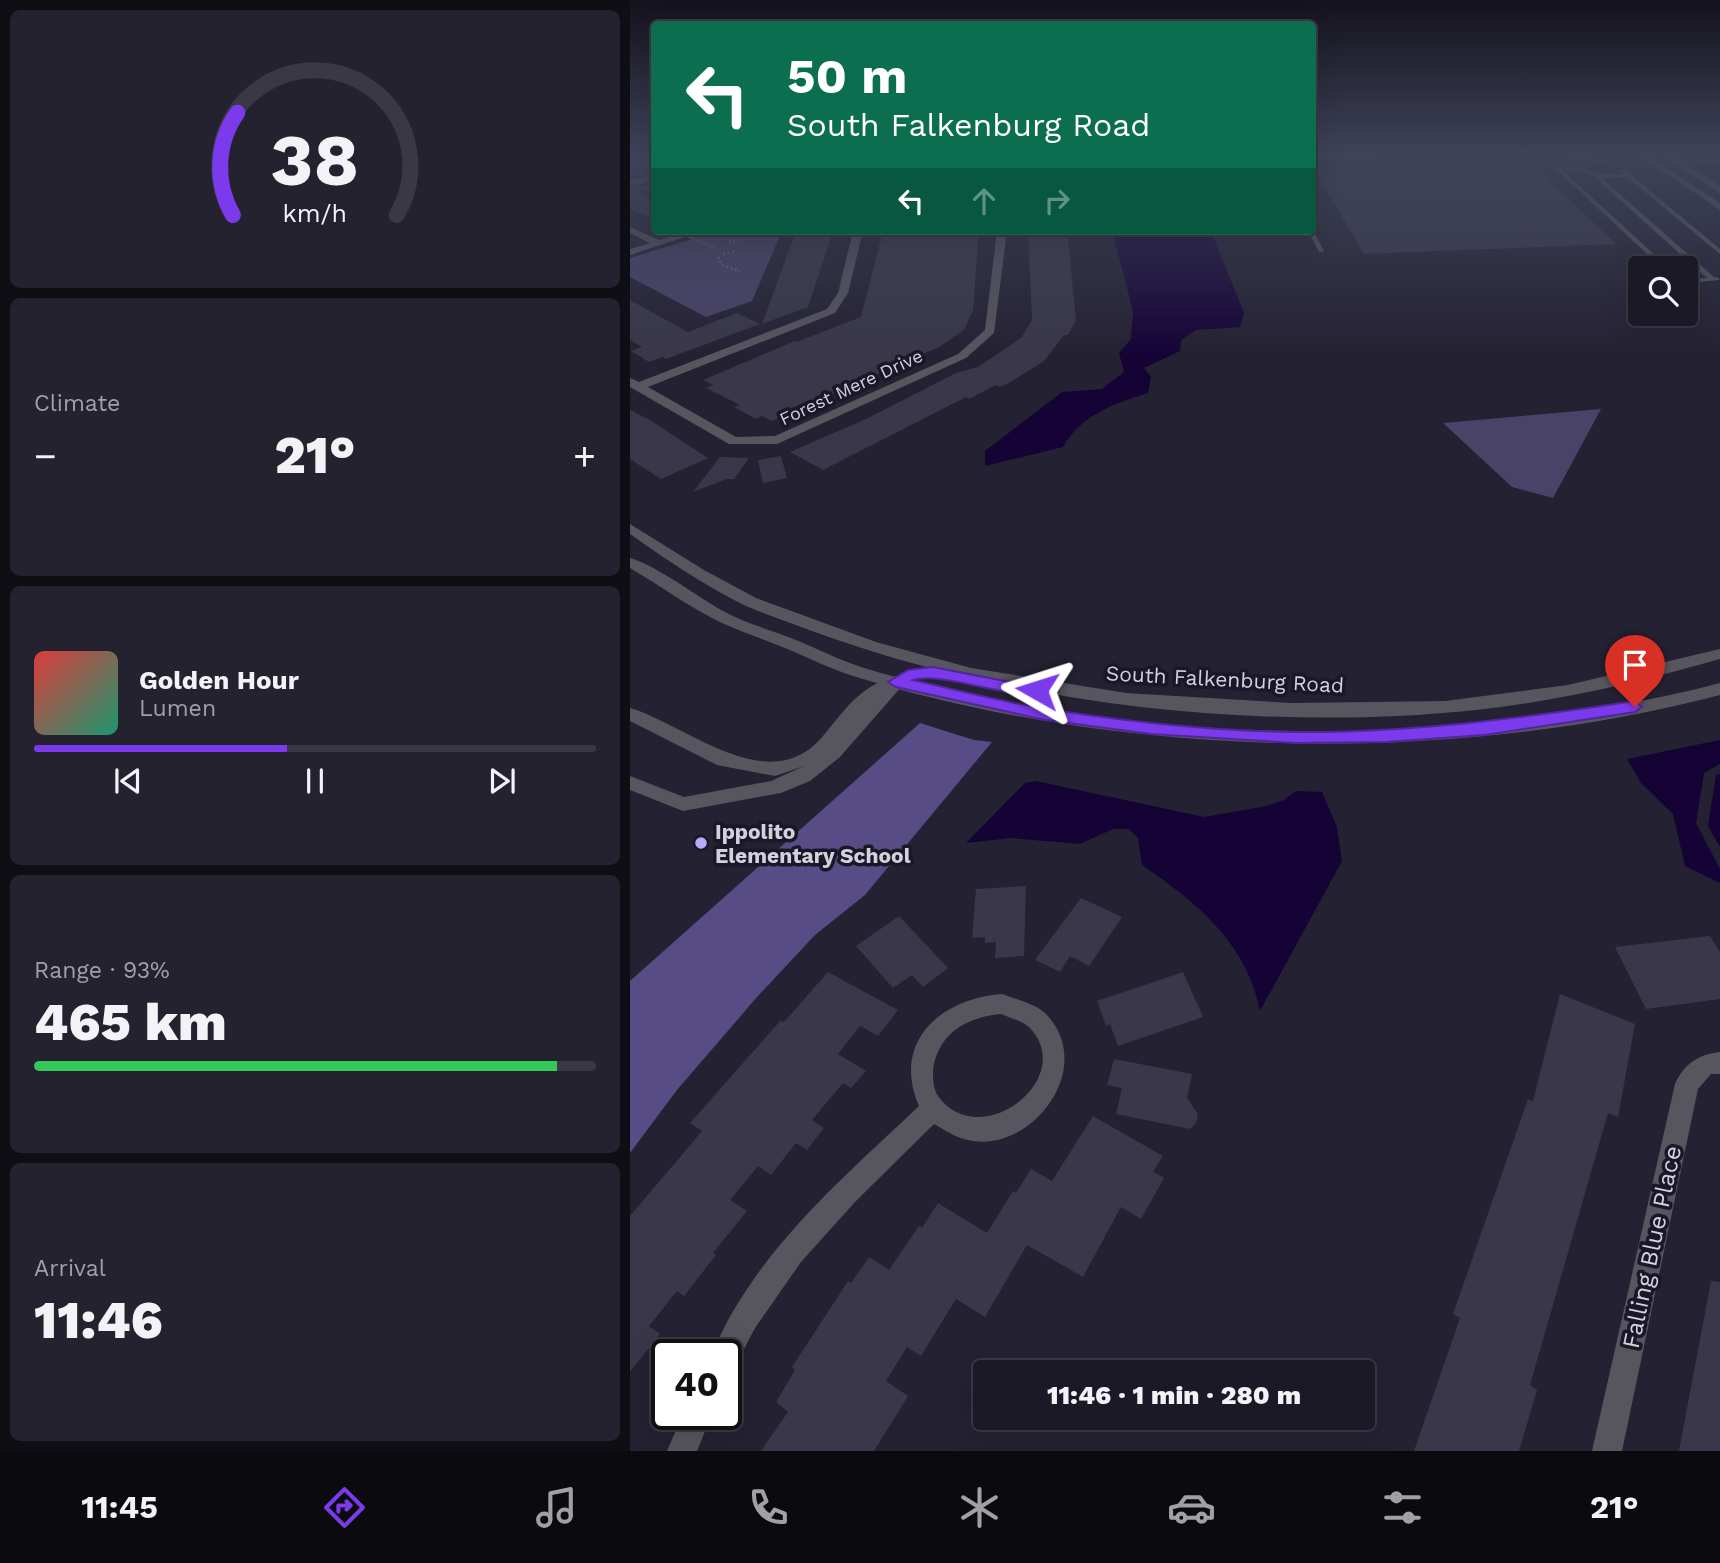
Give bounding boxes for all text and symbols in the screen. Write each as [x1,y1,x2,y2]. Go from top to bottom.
text: 50 m [787,47,907,105]
icon: left [672,49,763,140]
text: South Falkenburg Road [787,106,1150,144]
text: 38 [271,117,359,203]
icon: left [892,182,930,220]
icon: ahead [965,182,1003,220]
icon: right [1038,182,1076,220]
text: km/h [283,199,347,228]
map controls [1628,256,1698,326]
button: search [1628,256,1698,326]
street label: Forest Mere Drive [776,345,926,429]
text: Climate [34,390,120,417]
text: 21° [275,425,355,486]
text: − [34,434,57,478]
text: + [573,434,596,478]
pin [1605,635,1665,707]
icon: arrive [1616,646,1654,684]
position arrow [1000,653,1074,727]
street label: South Falkenburg Road [1105,660,1345,698]
text: Golden Hour [139,665,299,695]
text: Lumen [139,695,216,722]
icon: previous [109,762,147,800]
icon: pause [296,762,334,800]
icon: next [483,762,521,800]
place label: Ippolito Elementary School [715,819,911,868]
marker: Ippolito Elementary School [693,835,709,851]
text: Range · 93% [34,957,170,984]
text: 465 km [34,992,227,1053]
street label: Falling Blue Place [1617,1143,1687,1351]
text: Arrival [34,1255,106,1282]
text: 11:46 [34,1290,163,1351]
speed limit sign: 40 [651,1339,742,1430]
text: 11:46 · 1 min · 280 m [1047,1380,1301,1410]
icon: directions [320,1483,369,1532]
icon: music [532,1483,581,1532]
icon: phone [744,1483,793,1532]
icon: climate [955,1483,1004,1532]
icon: car [1167,1483,1216,1532]
icon: filters [1378,1483,1427,1532]
text: 11:45 [81,1488,158,1526]
text: 21° [1590,1488,1639,1526]

